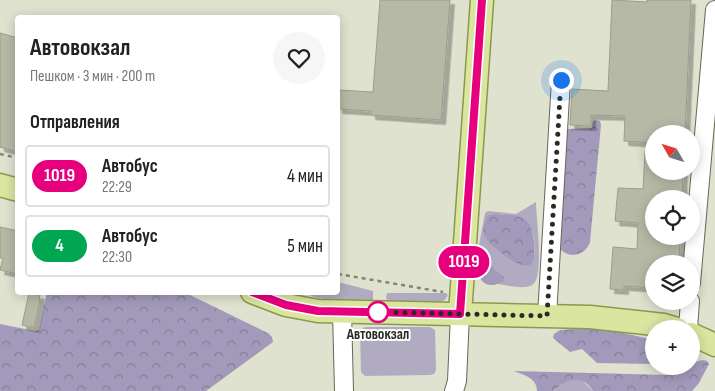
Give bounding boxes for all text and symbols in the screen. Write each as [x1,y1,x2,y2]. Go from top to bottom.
button: heart [273,32,325,84]
text: Автовокзал [30,33,130,62]
text: Пешком · 3 мин · 200 m [30,67,155,86]
your location [549,68,574,93]
text: Отправления [30,111,120,134]
north arrow [645,125,700,180]
map controls [645,125,700,375]
text: Автобус [102,155,158,178]
text: 1019 [44,165,75,186]
text: 4 мин [287,165,323,188]
text: 22:29 [102,178,132,197]
button: locate [645,190,700,245]
text: Автобус [102,225,158,248]
text: 4 [55,235,64,256]
text: 5 мин [287,235,323,258]
line badge: 1019 [429,246,499,278]
text: 22:30 [102,248,132,267]
text: 1019 [448,251,480,272]
button: layers [645,255,700,310]
marker: Автовокзал [367,301,389,323]
button: + [645,320,700,375]
place label: Автовокзал [346,325,409,344]

